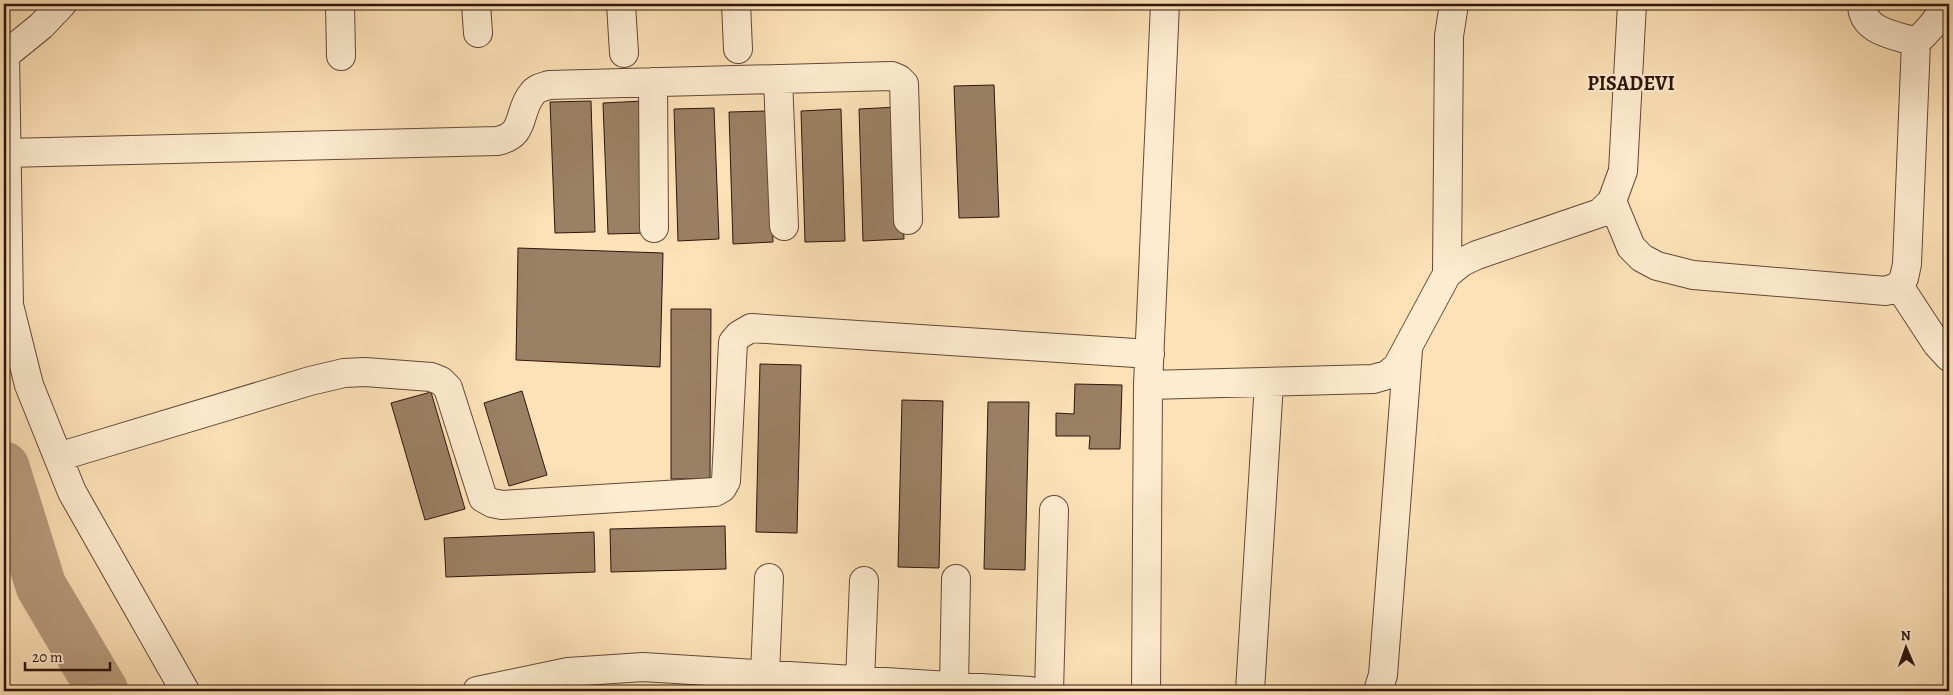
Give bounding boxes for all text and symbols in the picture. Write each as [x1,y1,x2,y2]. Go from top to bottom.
district label: PISADEVI [1587,70,1675,97]
north arrow [1880,622,1930,672]
text: N [1900,626,1911,645]
scale bar [25,640,110,672]
text: 20 m [32,647,63,667]

